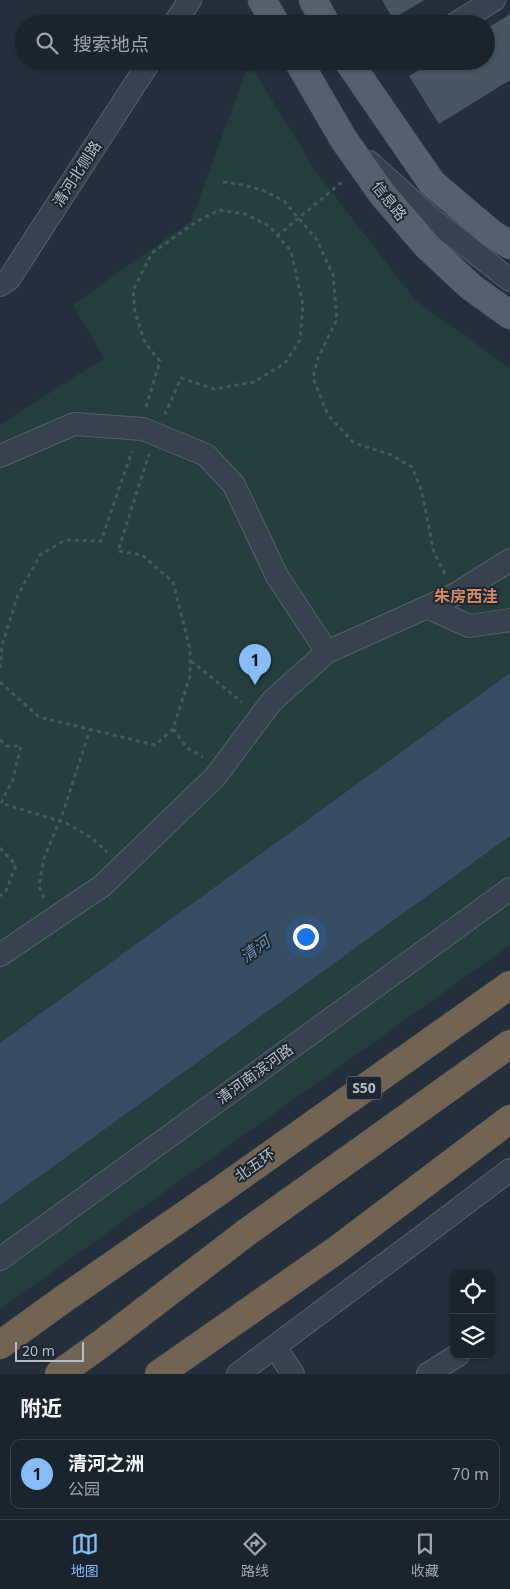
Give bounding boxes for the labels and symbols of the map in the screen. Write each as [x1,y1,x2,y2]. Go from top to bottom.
street label: 清河北侧路 [47,137,105,210]
street label: 信息路 [368,177,412,224]
district label: 朱房西洼 [434,585,498,607]
pin: 1 [239,644,271,685]
your location [293,924,319,950]
water label: 清河 [236,929,277,967]
street label: 清河南滨河路 [212,1039,297,1108]
road number: S50 [346,1076,382,1100]
street label: 北五环 [230,1143,279,1185]
scale bar [15,1339,84,1362]

